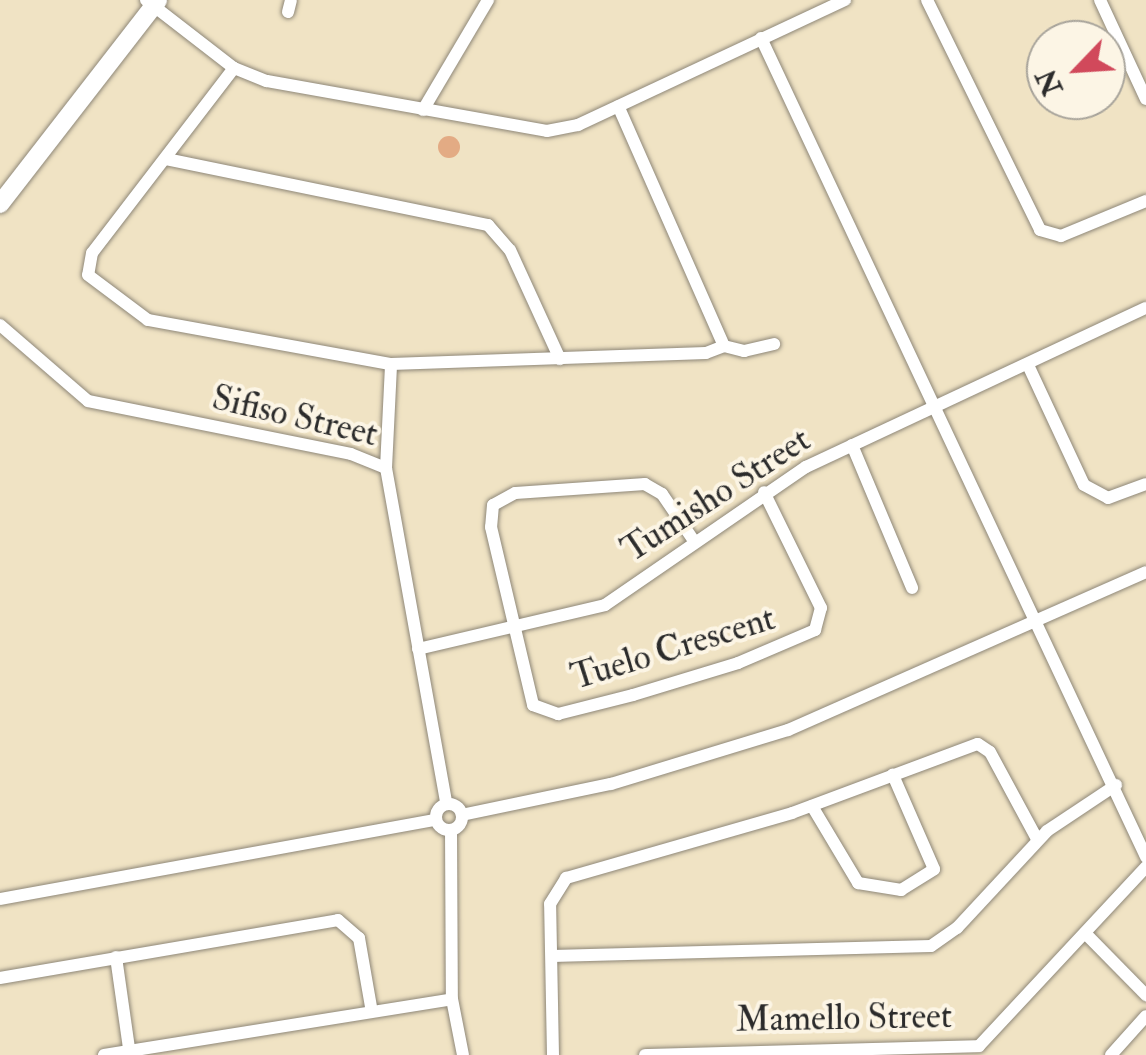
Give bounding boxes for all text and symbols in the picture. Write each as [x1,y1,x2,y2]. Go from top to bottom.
north arrow [1026,20,1126,120]
text: N [1029,63,1071,101]
street label: Sifiso Street [208,377,382,455]
street label: Tumisho Street [614,419,818,571]
street label: Tuelo Crescent [566,597,780,699]
street label: Mamello Street [736,995,952,1041]

